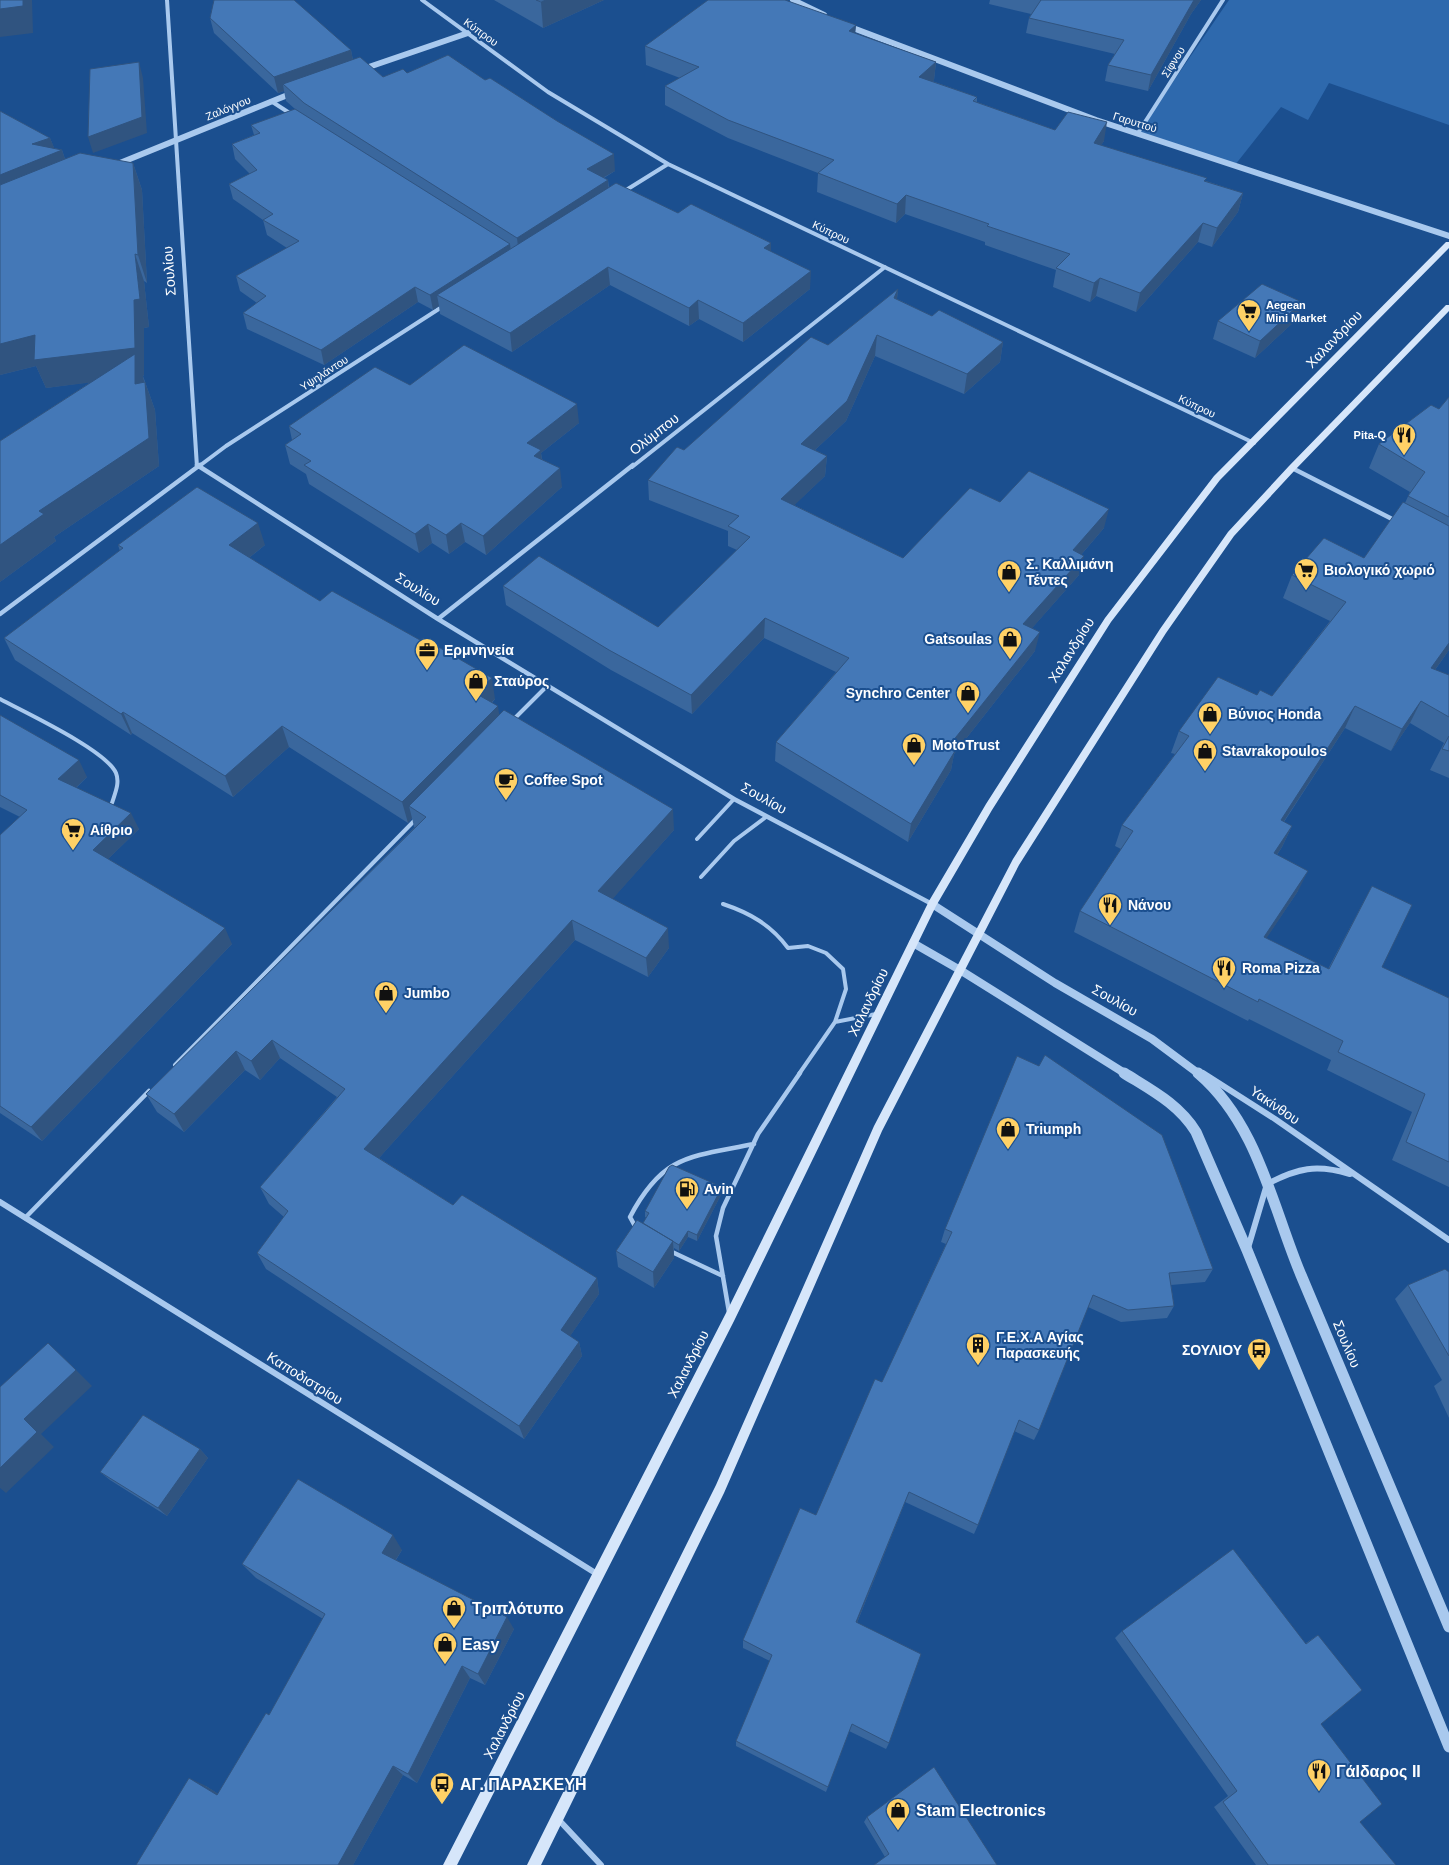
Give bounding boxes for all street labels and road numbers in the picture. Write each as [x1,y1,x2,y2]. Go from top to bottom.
street label: Κύπρου [462,16,500,48]
street label: Σίφνου [1159,44,1187,80]
street label: Ζαλόγγου [204,94,252,122]
street label: Γαρυττού [1112,110,1158,134]
street label: Κύπρου [811,218,851,246]
street label: Σουλίου [159,246,179,296]
street label: Χαλανδρίου [1303,307,1365,371]
street label: Υψηλάντου [298,353,350,393]
street label: Κύπρου [1177,392,1217,420]
street label: Ολύμπου [626,410,682,458]
street label: Σουλίου [393,569,443,609]
street label: Χαλανδρίου [1045,615,1097,685]
street label: Σουλίου [738,779,790,817]
street label: Χαλανδρίου [845,965,891,1039]
street label: Σουλίου [1089,981,1141,1019]
street label: Υακίνθου [1247,1083,1303,1127]
street label: Σουλίου [1330,1318,1364,1370]
street label: Χαλανδρίου [664,1328,712,1400]
street label: Καποδιστρίου [264,1348,346,1408]
street label: Χαλανδρίου [480,1689,528,1761]

